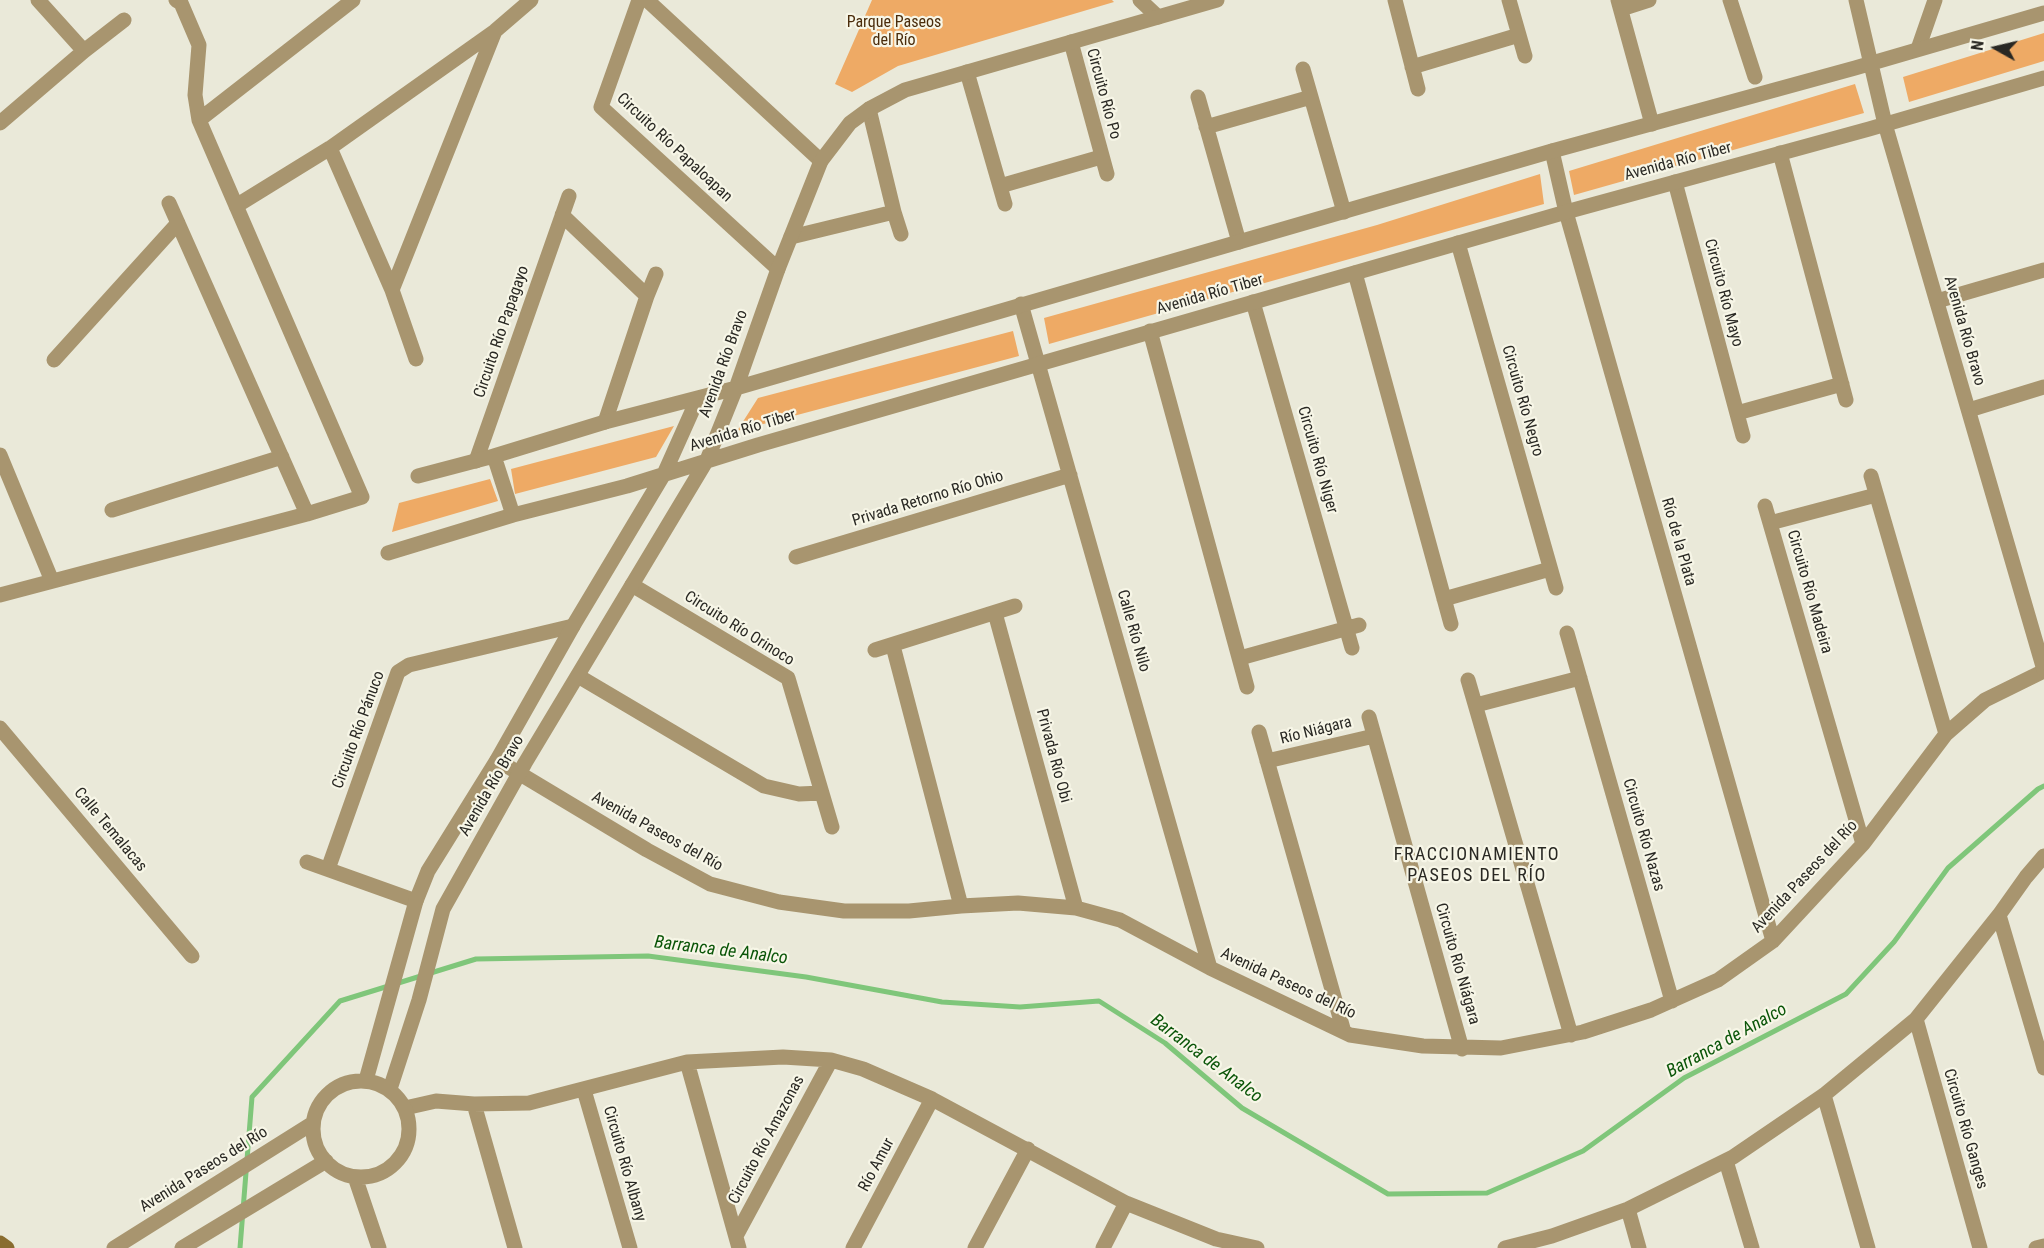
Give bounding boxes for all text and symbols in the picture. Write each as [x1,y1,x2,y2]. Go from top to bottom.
park label: Parque Paseos del Río [847,13,941,51]
north arrow [1966,18,2026,78]
text: N [1968,39,1988,52]
street label: Circuito Río Po [1082,46,1124,142]
street label: Circuito Río Papaloapan [612,89,736,207]
street label: Avenida Río Tiber [1622,138,1734,186]
street label: Circuito Río Mayo [1699,237,1747,349]
street label: Circuito Río Papagayo [470,263,534,401]
street label: Avenida Río Tiber [1154,271,1266,319]
street label: Avenida Río Bravo [1939,274,1989,388]
street label: Avenida Río Bravo [696,307,752,421]
street label: Circuito Río Negro [1497,343,1547,459]
street label: Circuito Río Niger [1293,404,1341,516]
street label: Avenida Río Tiber [688,406,798,456]
street label: Privada Retorno Río Ohio [850,467,1006,531]
street label: Río de la Plata [1656,496,1700,588]
street label: Circuito Río Madeira [1782,528,1836,656]
street label: Circuito Río Orinoco [681,588,797,670]
street label: Calle Río Nilo [1112,588,1154,674]
street label: Circuito Río Pánuco [329,669,389,791]
street label: Privada Río Obi [1031,707,1075,805]
street label: Río Niágara [1278,713,1354,749]
street label: Avenida Río Bravo [455,732,529,840]
street label: Circuito Río Nazas [1618,777,1668,893]
street label: Calle Temalacas [69,784,151,876]
street label: Avenida Paseos del Río [588,788,726,876]
street label: Avenida Paseos del Río [1748,817,1862,937]
district label: FRACCIONAMIENTO PASEOS DEL RÍO [1394,844,1560,886]
street label: Circuito Río Niágara [1430,901,1484,1027]
water label: Barranca de Analco [653,932,789,970]
street label: Avenida Paseos del Río [1217,944,1359,1024]
water label: Barranca de Analco [1663,999,1791,1083]
water label: Barranca de Analco [1146,1010,1266,1108]
street label: Circuito Río Ganges [1939,1067,1991,1191]
street label: Circuito Río Amazonas [725,1072,809,1208]
street label: Circuito Río Albany [598,1104,650,1224]
street label: Avenida Paseos del Río [137,1123,271,1217]
street label: Río Amur [855,1135,899,1195]

